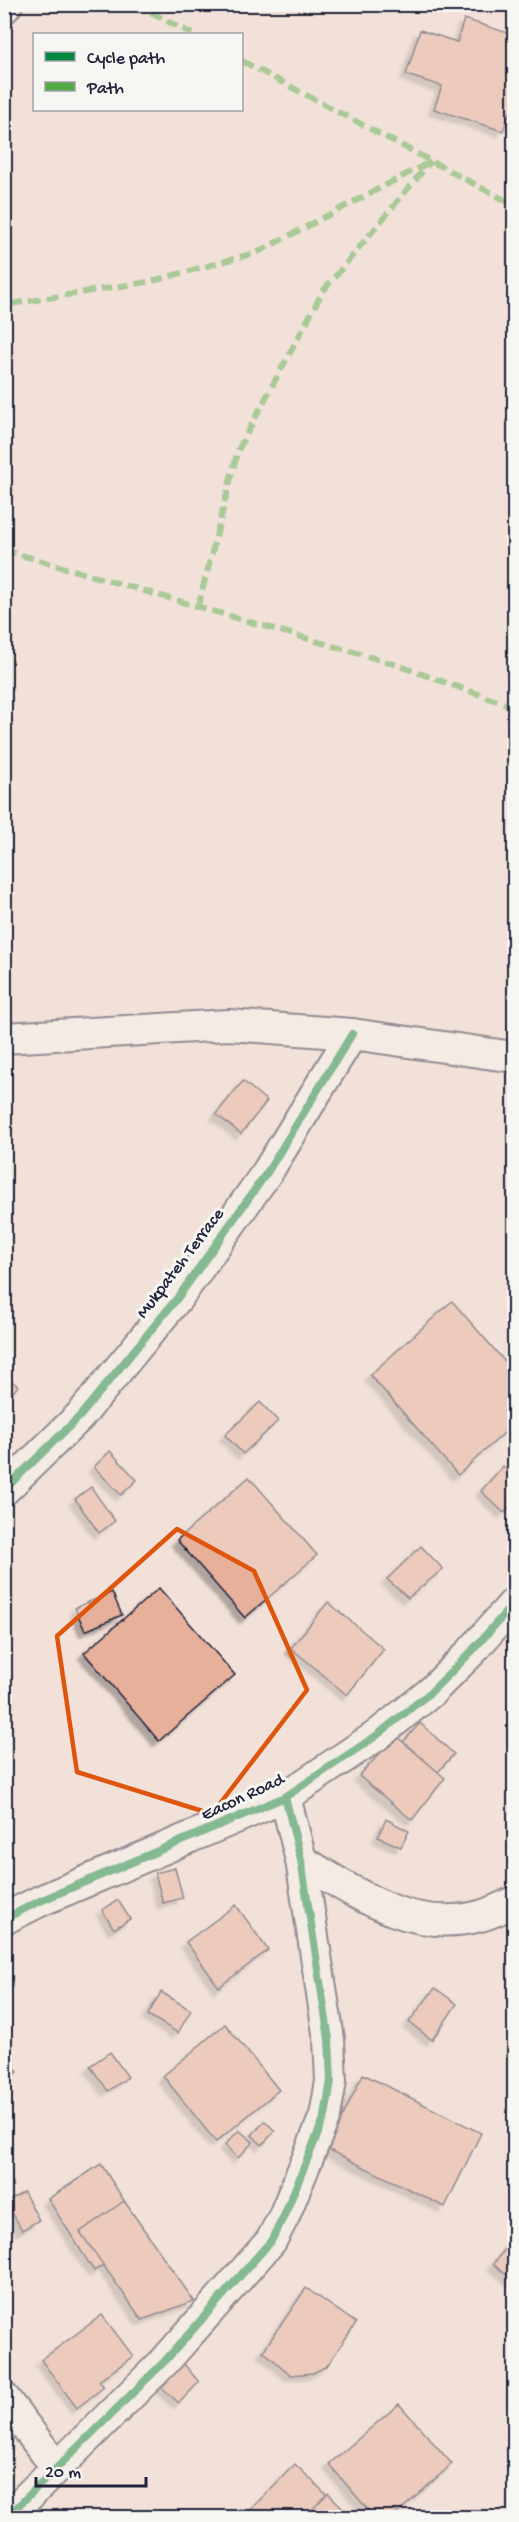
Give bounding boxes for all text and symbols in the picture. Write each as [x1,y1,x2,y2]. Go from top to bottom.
legend [33,33,243,111]
text: Cycle path [87,49,165,70]
text: Path [86,79,124,100]
street label: Mukpateh Terrace [133,1204,230,1323]
street label: Eacon Road [198,1769,289,1826]
scale bar [36,2450,146,2488]
text: 20 m [45,2463,81,2484]

